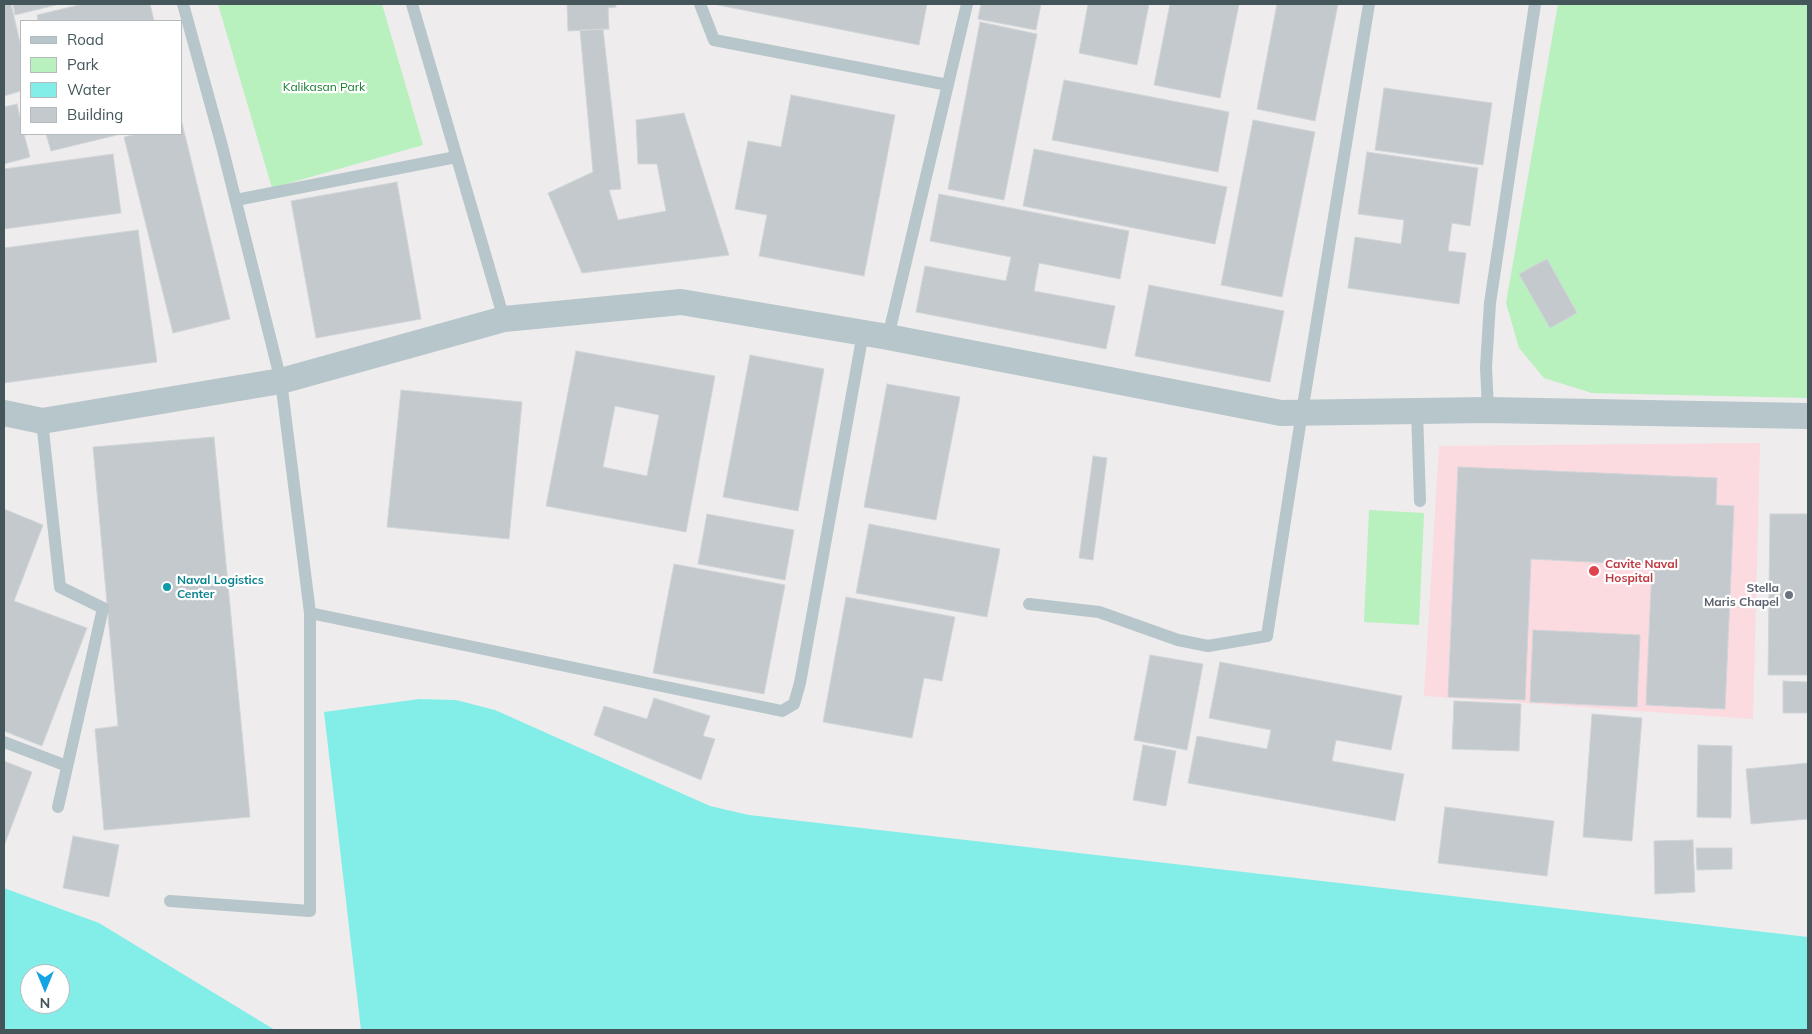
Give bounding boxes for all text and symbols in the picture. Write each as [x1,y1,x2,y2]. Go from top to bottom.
legend [20,20,182,135]
text: Road [67,30,104,49]
text: Park [67,55,99,74]
text: Water [67,80,111,99]
park label: Kalikasan Park [283,80,365,94]
text: Building [67,105,123,124]
place label: Cavite Naval Hospital [1605,557,1678,585]
marker: Cavite Naval Hospital [1587,564,1601,578]
place label: Naval Logistics Center [177,573,264,601]
marker: Naval Logistics Center [161,581,173,593]
place label: Stella Maris Chapel [1704,581,1779,609]
marker: Stella Maris Chapel [1783,589,1795,601]
north arrow [20,964,70,1014]
text: N [40,994,50,1012]

